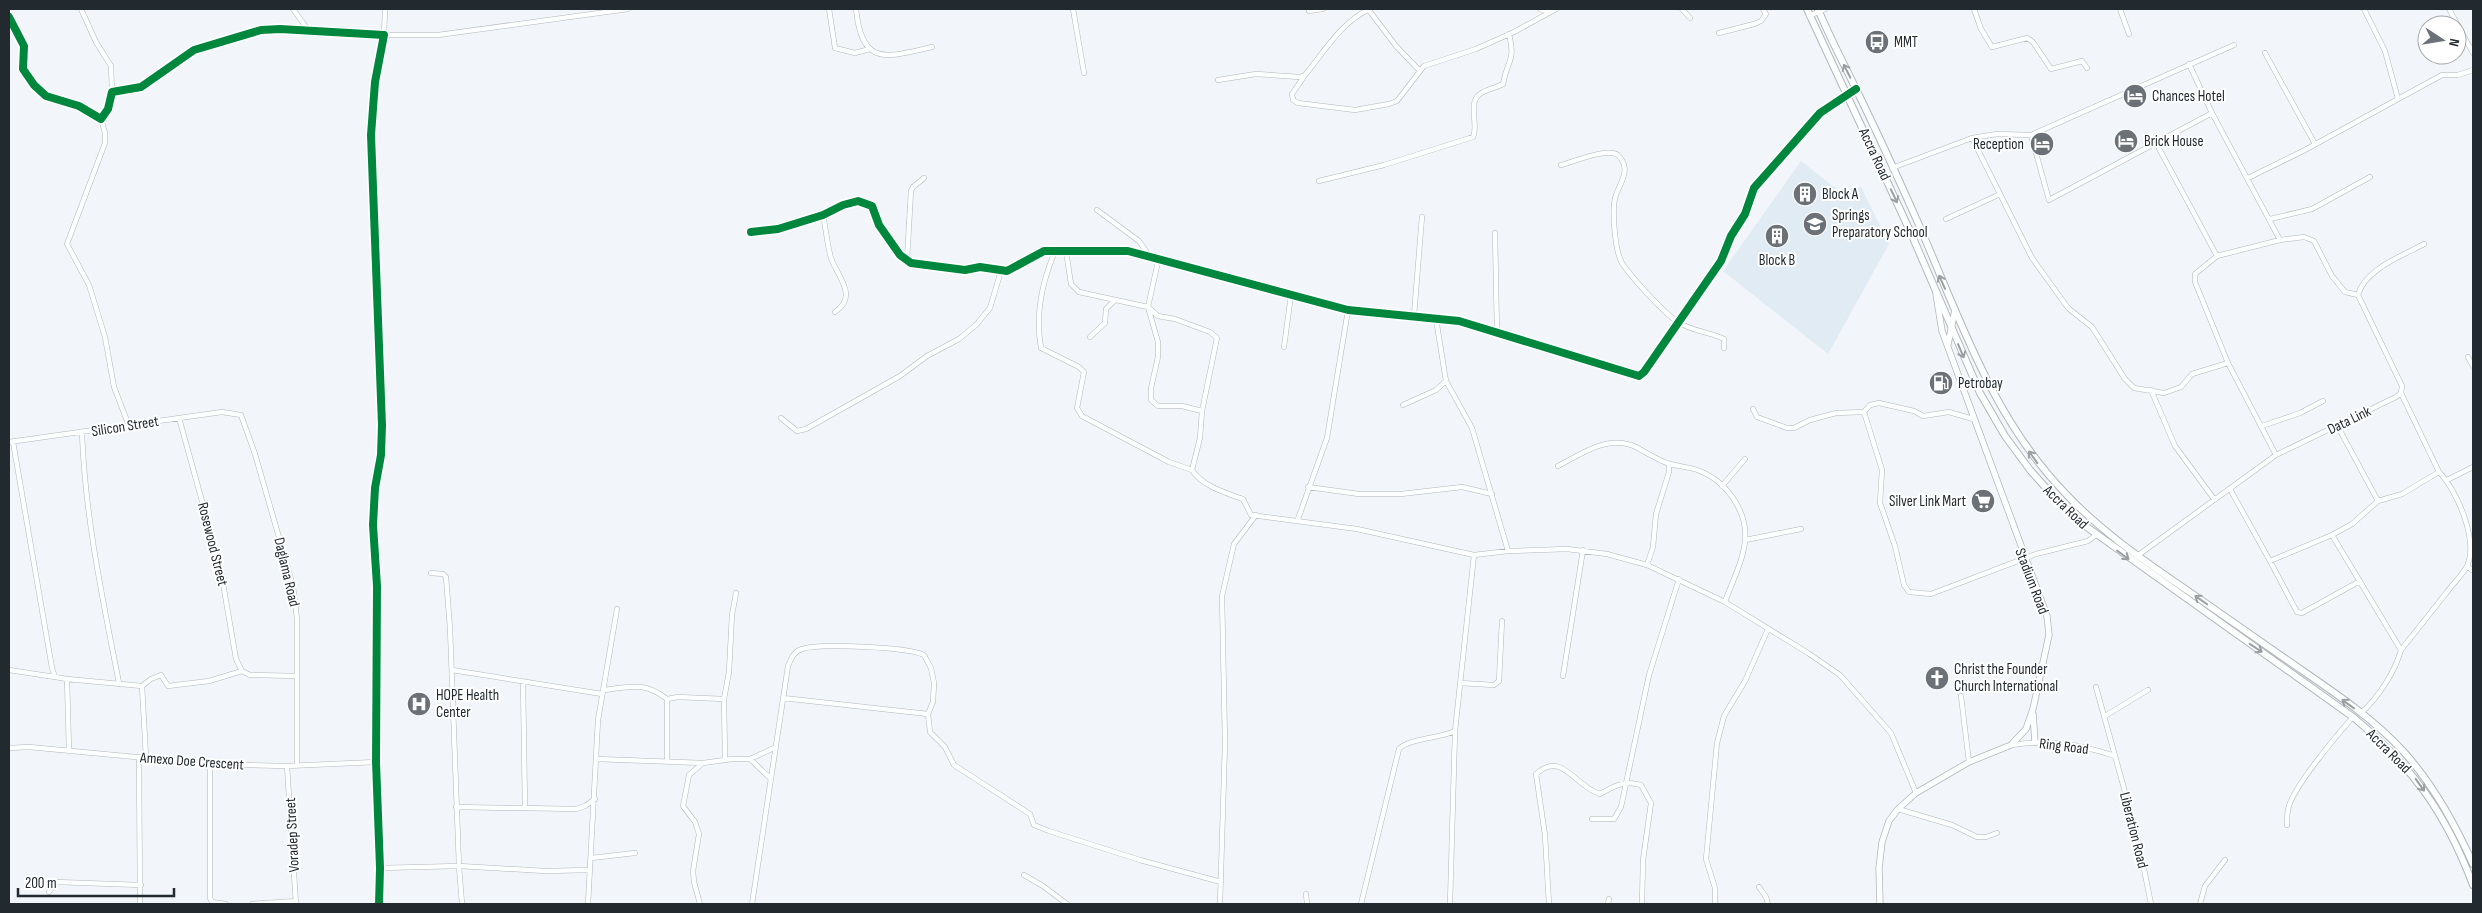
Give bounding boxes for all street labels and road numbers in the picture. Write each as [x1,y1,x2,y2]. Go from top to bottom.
street label: Accra Road [1854,124,1895,183]
street label: Data Link [2324,402,2374,439]
street label: Silicon Street [90,412,160,441]
street label: Accra Road [2038,480,2092,534]
street label: Rosewood Street [193,500,232,588]
street label: Daglama Road [269,536,304,609]
street label: Stadium Road [2010,546,2053,617]
street label: Accra Road [2362,724,2415,778]
street label: Ring Road [2038,734,2090,759]
street label: Amexo Doe Crescent [138,748,245,775]
street label: Liberation Road [2115,790,2152,870]
street label: Voradep Street [281,797,304,873]

